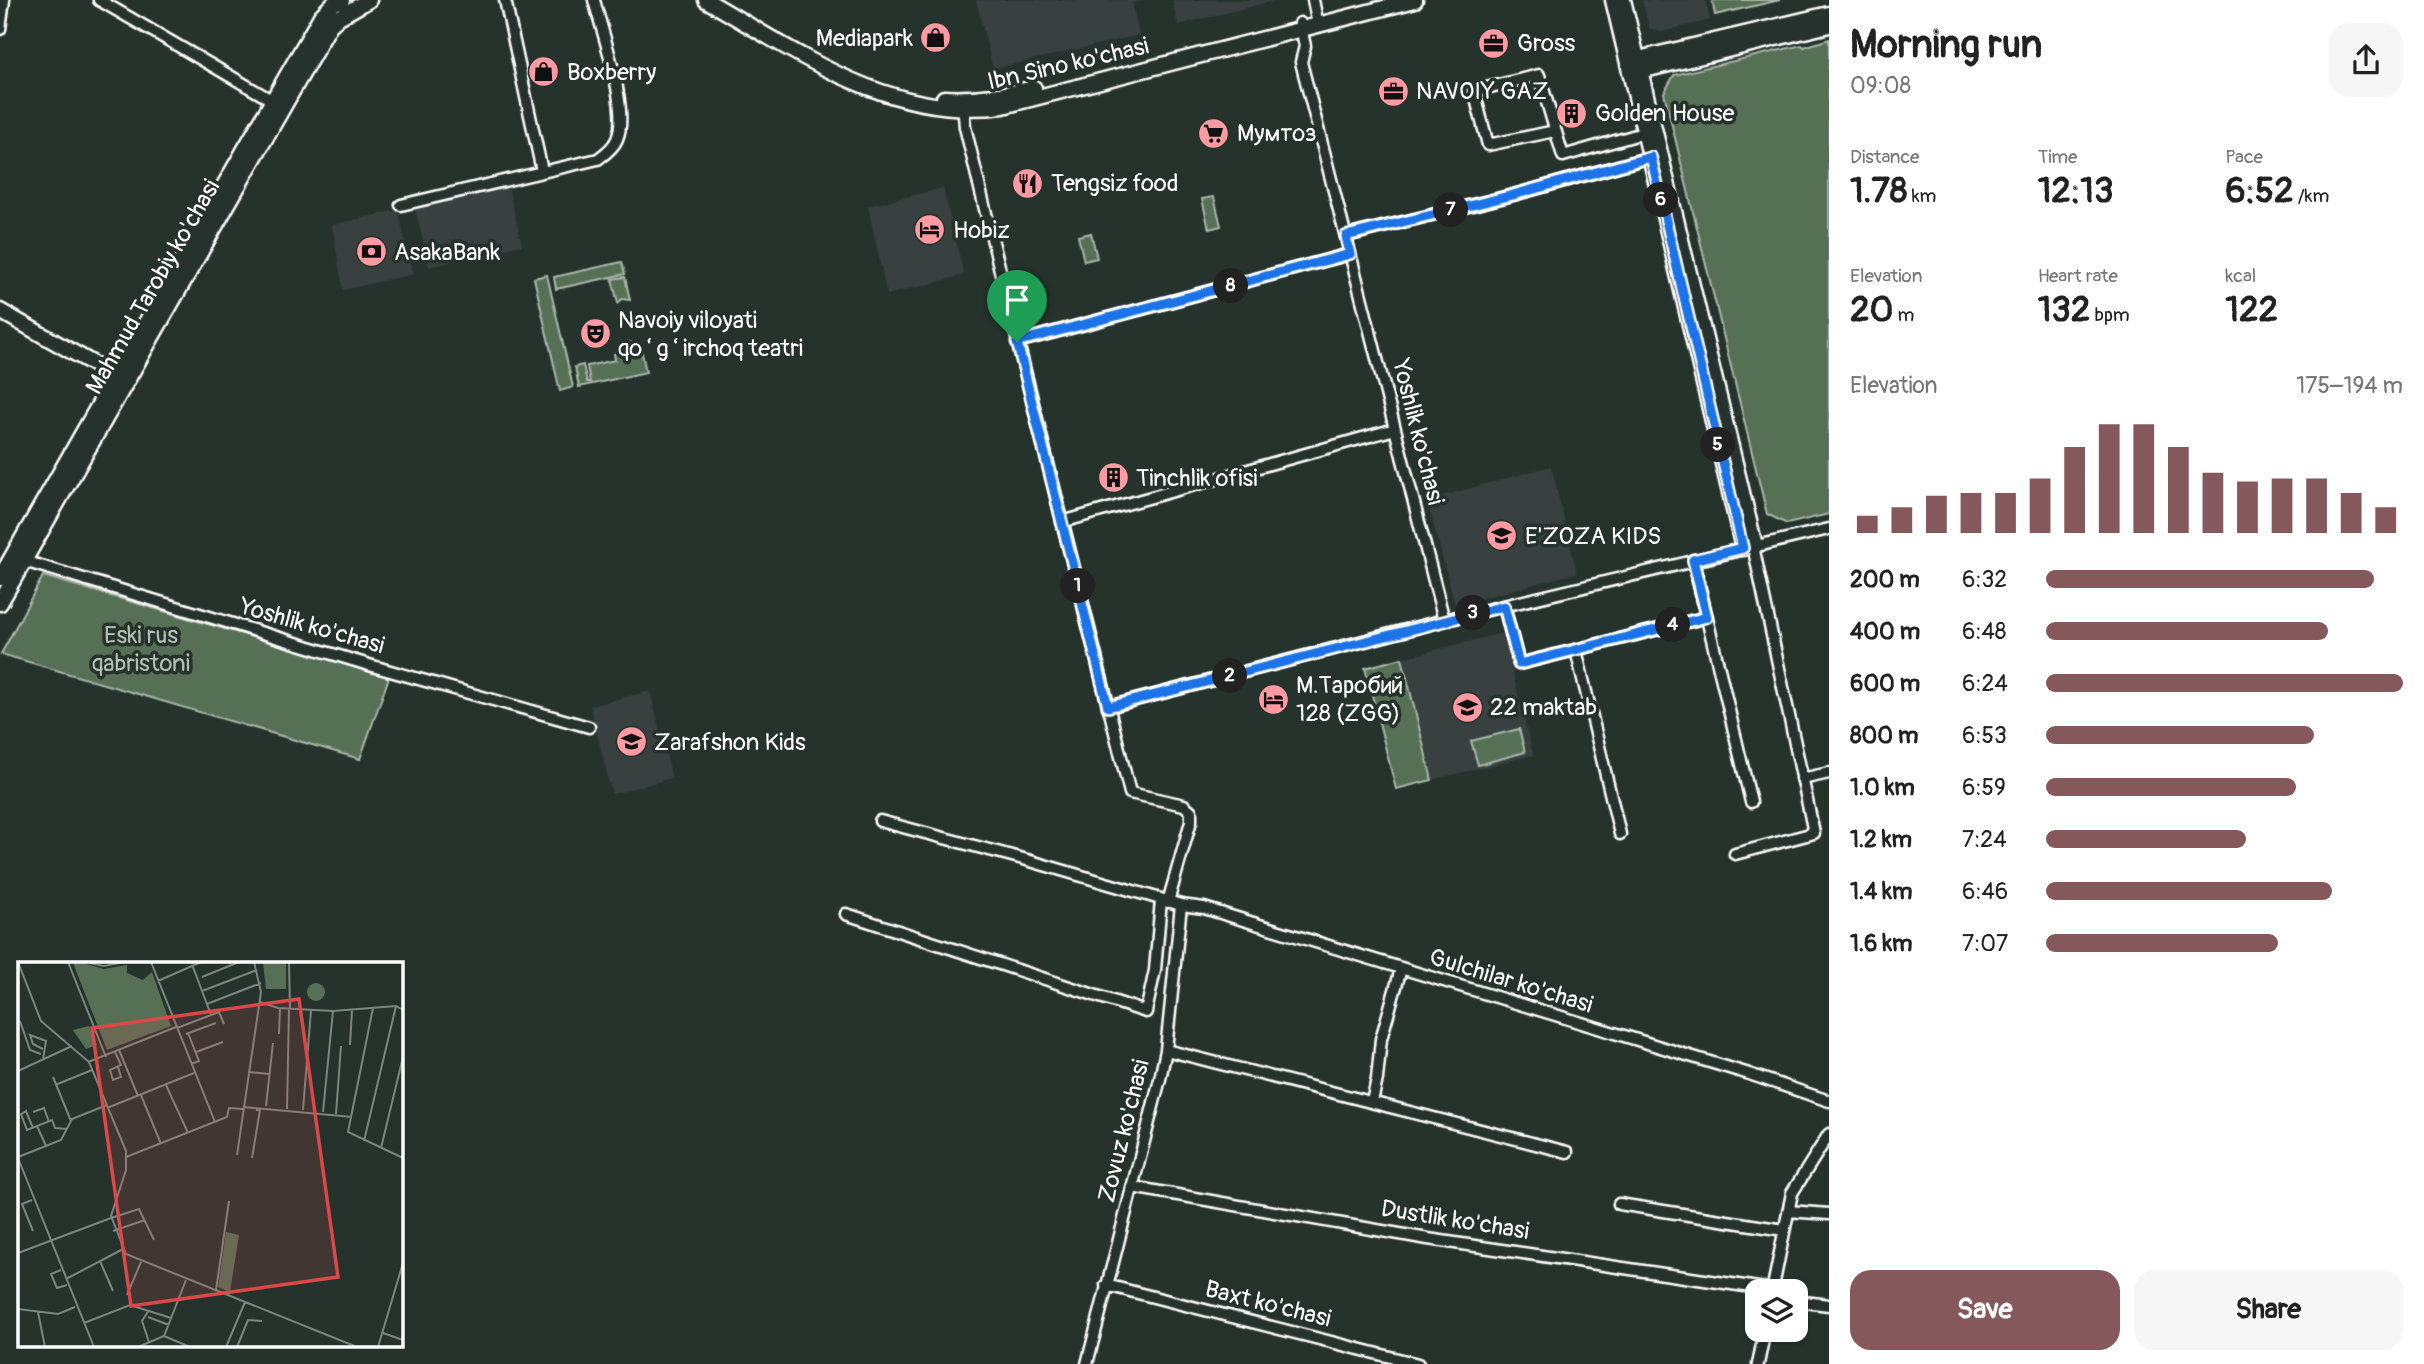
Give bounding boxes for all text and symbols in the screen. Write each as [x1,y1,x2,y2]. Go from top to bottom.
shop icon: Mediapark [919,21,953,55]
text: Morning run [1850,21,2042,69]
button: share [2329,23,2403,97]
place label: Mediapark [816,24,913,53]
office icon: Gross [1477,26,1511,60]
place label: Gross [1517,29,1576,58]
street label: Ibn Sino ko'chasi [984,31,1152,97]
shop icon: Boxberry [527,55,561,89]
place label: Boxberry [567,58,656,87]
text: 09:08 [1850,71,1911,100]
office icon: NAVOIY GAZ [1376,74,1410,108]
place label: NAVOIY GAZ [1416,77,1548,106]
building icon: Golden House [1555,96,1589,130]
place label: Golden House [1595,99,1735,128]
supermarket icon: Мумтоз [1197,116,1231,150]
place label: Мумтоз [1237,119,1317,148]
text: Distance [1850,145,1919,169]
text: Time [2038,145,2077,169]
text: Pace [2225,145,2263,169]
restaurant icon: Tengsiz food [1011,166,1045,200]
place label: Tengsiz food [1051,169,1178,198]
text: 1.78 [1850,169,1908,213]
text: 12:13 [2038,169,2113,213]
text: 6:52 [2225,169,2294,213]
street label: Mahmud Tarobiy ko'chasi [80,175,226,399]
pin: 6 [1644,182,1678,218]
text: km [1908,184,1936,208]
text: /km [2294,184,2329,208]
text: 6 [1655,187,1666,211]
pin: 7 [1434,192,1468,228]
text: 7 [1445,197,1456,221]
hotel icon: Hobiz [913,213,947,247]
place label: Hobiz [953,216,1010,245]
bank icon: AsakaBank [354,235,388,269]
place label: AsakaBank [394,238,500,267]
text: Elevation [1850,264,1922,288]
text: Heart rate [2038,264,2118,288]
text: kcal [2225,264,2256,288]
pin: 8 [1214,268,1248,304]
pin [987,270,1047,342]
text: 8 [1226,273,1235,297]
icon: arrive [998,281,1036,319]
text: 20 [1850,288,1893,332]
text: 132 [2038,288,2090,332]
text: 122 [2225,288,2278,332]
text: m [1893,303,1914,327]
text: bpm [2090,303,2130,327]
place label: Navoiy viloyati qoʻgʻirchoq teatri [618,306,803,363]
theatre icon: Navoiy viloyati qoʻgʻirchoq teatri [578,317,612,351]
street label: Yoshlik ko'chasi [1386,355,1450,508]
text: Elevation [1850,371,1938,400]
text: 175–194 m [2296,371,2403,400]
pin: 5 [1700,428,1736,462]
text: 5 [1712,432,1723,456]
building icon: Tinchlik ofisi [1096,461,1130,495]
place label: Tinchlik ofisi [1136,464,1258,493]
school or university icon: E'ZOZA KIDS [1485,519,1519,553]
place label: E'ZOZA KIDS [1525,522,1661,551]
text: 200 m [1850,565,1920,594]
text: 6:32 [1962,565,2007,594]
pin: 1 [1060,568,1096,604]
text: 1 [1074,573,1081,597]
street label: Yoshlik ko'chasi [235,591,388,660]
pin: 3 [1456,596,1490,630]
text: 3 [1467,600,1478,624]
pin: 4 [1656,608,1690,642]
text: 4 [1667,612,1678,636]
text: 400 m [1850,617,1920,646]
text: 6:48 [1962,617,2006,646]
park label: Eski rus qabristoni [92,621,190,678]
pin: 2 [1212,658,1248,694]
text: 2 [1224,663,1235,687]
text: 600 m [1850,669,1920,698]
text: 6:24 [1962,669,2008,698]
place label: М.Таробий 128 (ZGG) [1296,671,1403,728]
hotel icon: М.Таробий 128 (ZGG) [1256,682,1290,716]
school or university icon: 22 maktab [1450,690,1484,724]
place label: 22 maktab [1490,693,1597,722]
text: 800 m [1850,721,1918,750]
text: 6:53 [1962,721,2007,750]
school or university icon: Zarafshon Kids [614,725,648,759]
place label: Zarafshon Kids [654,728,806,757]
text: 1.0 km [1850,773,1915,802]
text: 6:59 [1962,773,2006,802]
text: 1.2 km [1850,825,1912,854]
text: 7:24 [1962,825,2007,854]
text: 1.4 km [1850,877,1912,906]
text: 6:46 [1962,877,2008,906]
text: 1.6 km [1850,929,1912,958]
text: 7:07 [1962,929,2008,958]
street label: Gulchilar ko'chasi [1426,942,1596,1020]
inset map [18,962,402,1346]
street label: Zovuz ko'chasi [1092,1057,1156,1205]
street label: Dustlik ko'chasi [1379,1194,1531,1246]
button: Save [1850,1270,2120,1350]
button: Share [2134,1270,2403,1350]
street label: Baxt ko'chasi [1202,1274,1334,1334]
map controls [1745,1279,1808,1342]
button: layers [1745,1279,1808,1342]

